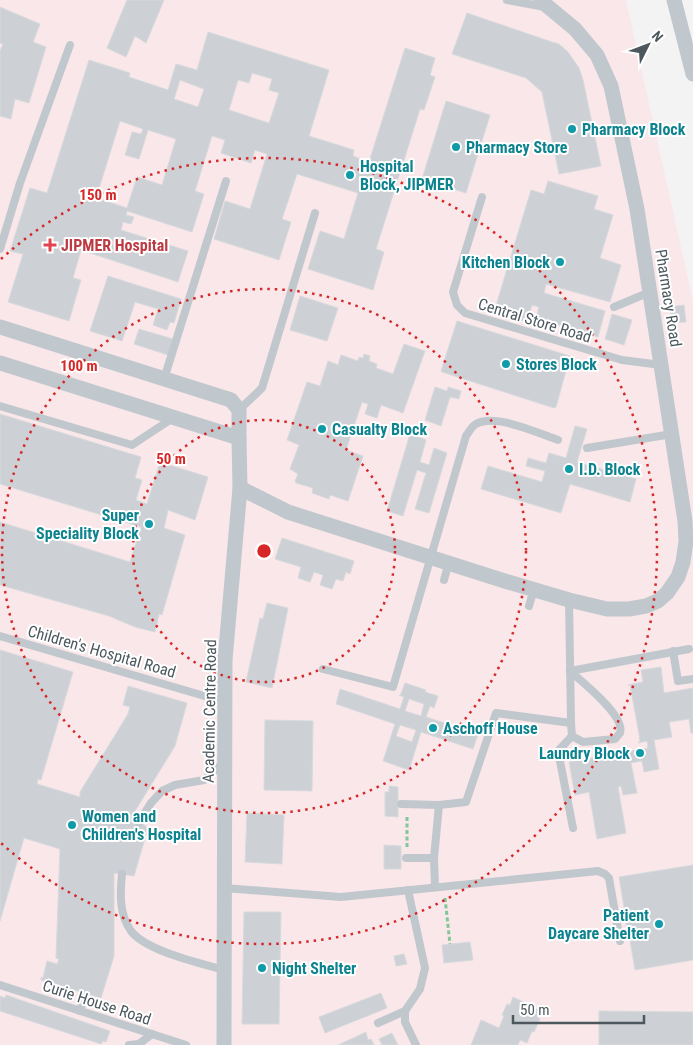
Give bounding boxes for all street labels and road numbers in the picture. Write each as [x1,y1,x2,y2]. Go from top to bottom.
street label: Pharmacy Road [651,248,686,348]
street label: Central Store Road [476,294,594,347]
street label: Children's Hospital Road [26,621,178,682]
street label: Academic Centre Road [199,639,220,783]
street label: Curie House Road [40,976,153,1029]

